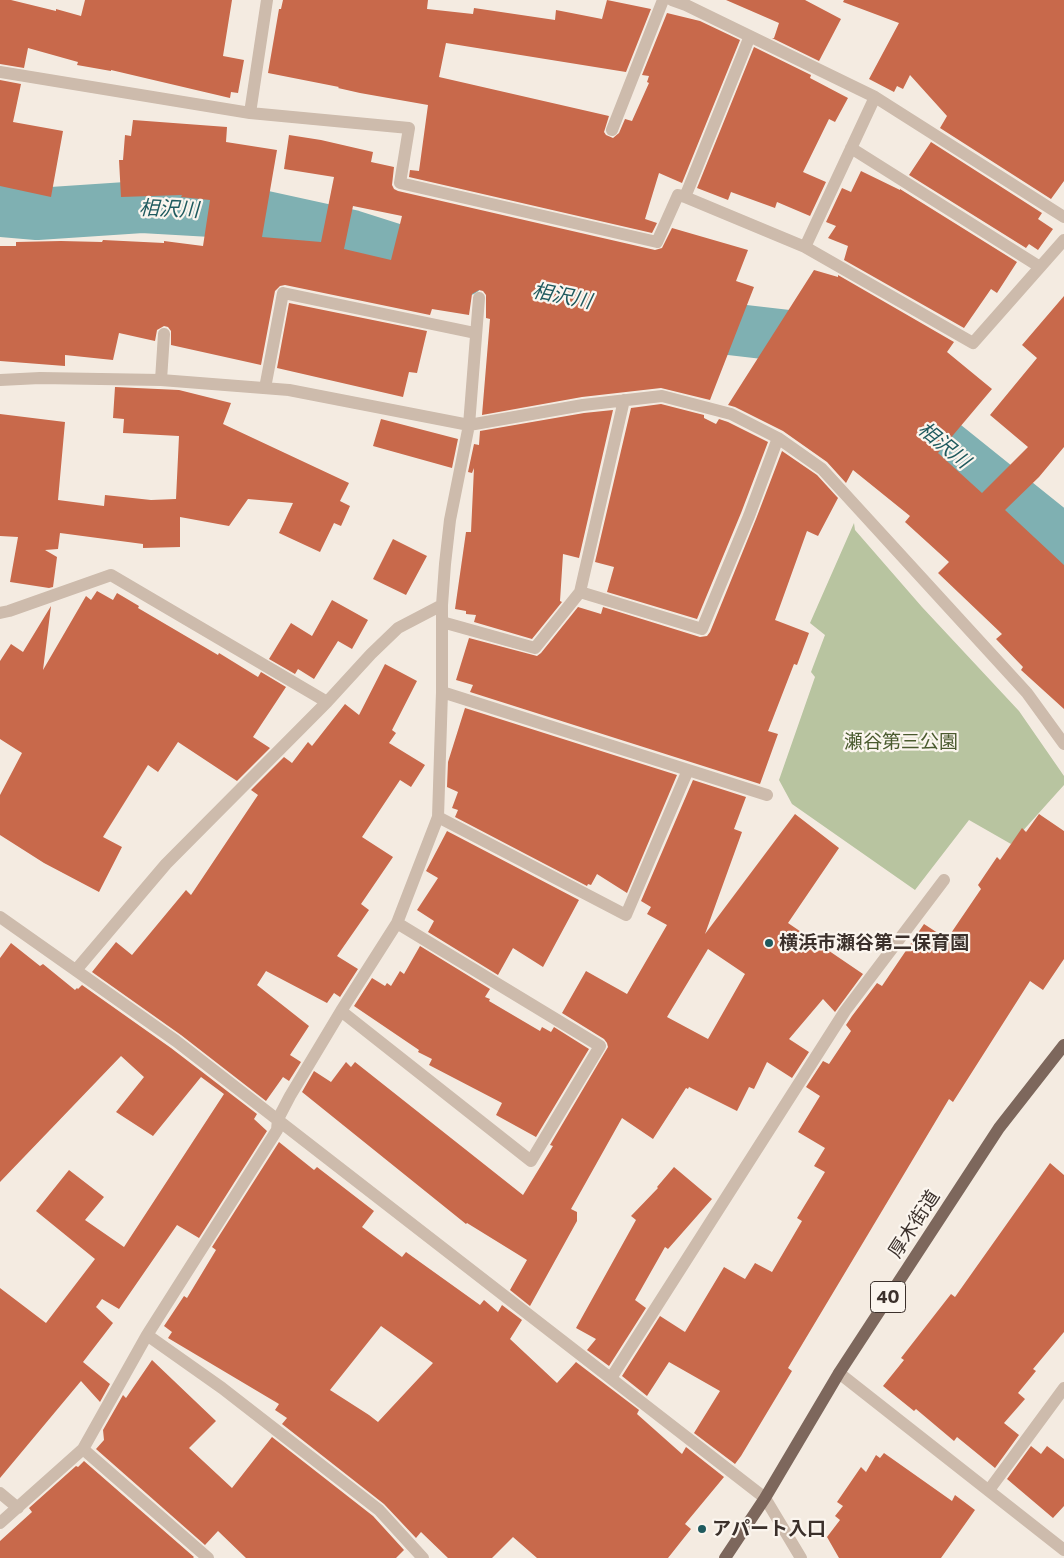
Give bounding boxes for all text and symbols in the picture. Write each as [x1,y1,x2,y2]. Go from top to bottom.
water label: 相沢川 [139,196,199,222]
water label: 相沢川 [530,278,594,314]
water label: 相沢川 [913,417,975,473]
park label: 瀬谷第三公園 [844,731,958,753]
place label: 横浜市瀬谷第二保育園 [779,932,969,954]
marker: 横浜市瀬谷第二保育園 [763,937,775,949]
street label: 厚木街道 [884,1186,944,1262]
road number: 40 [870,1281,906,1312]
place label: アパート入口 [712,1518,826,1540]
marker: アパート入口 [696,1523,708,1535]

